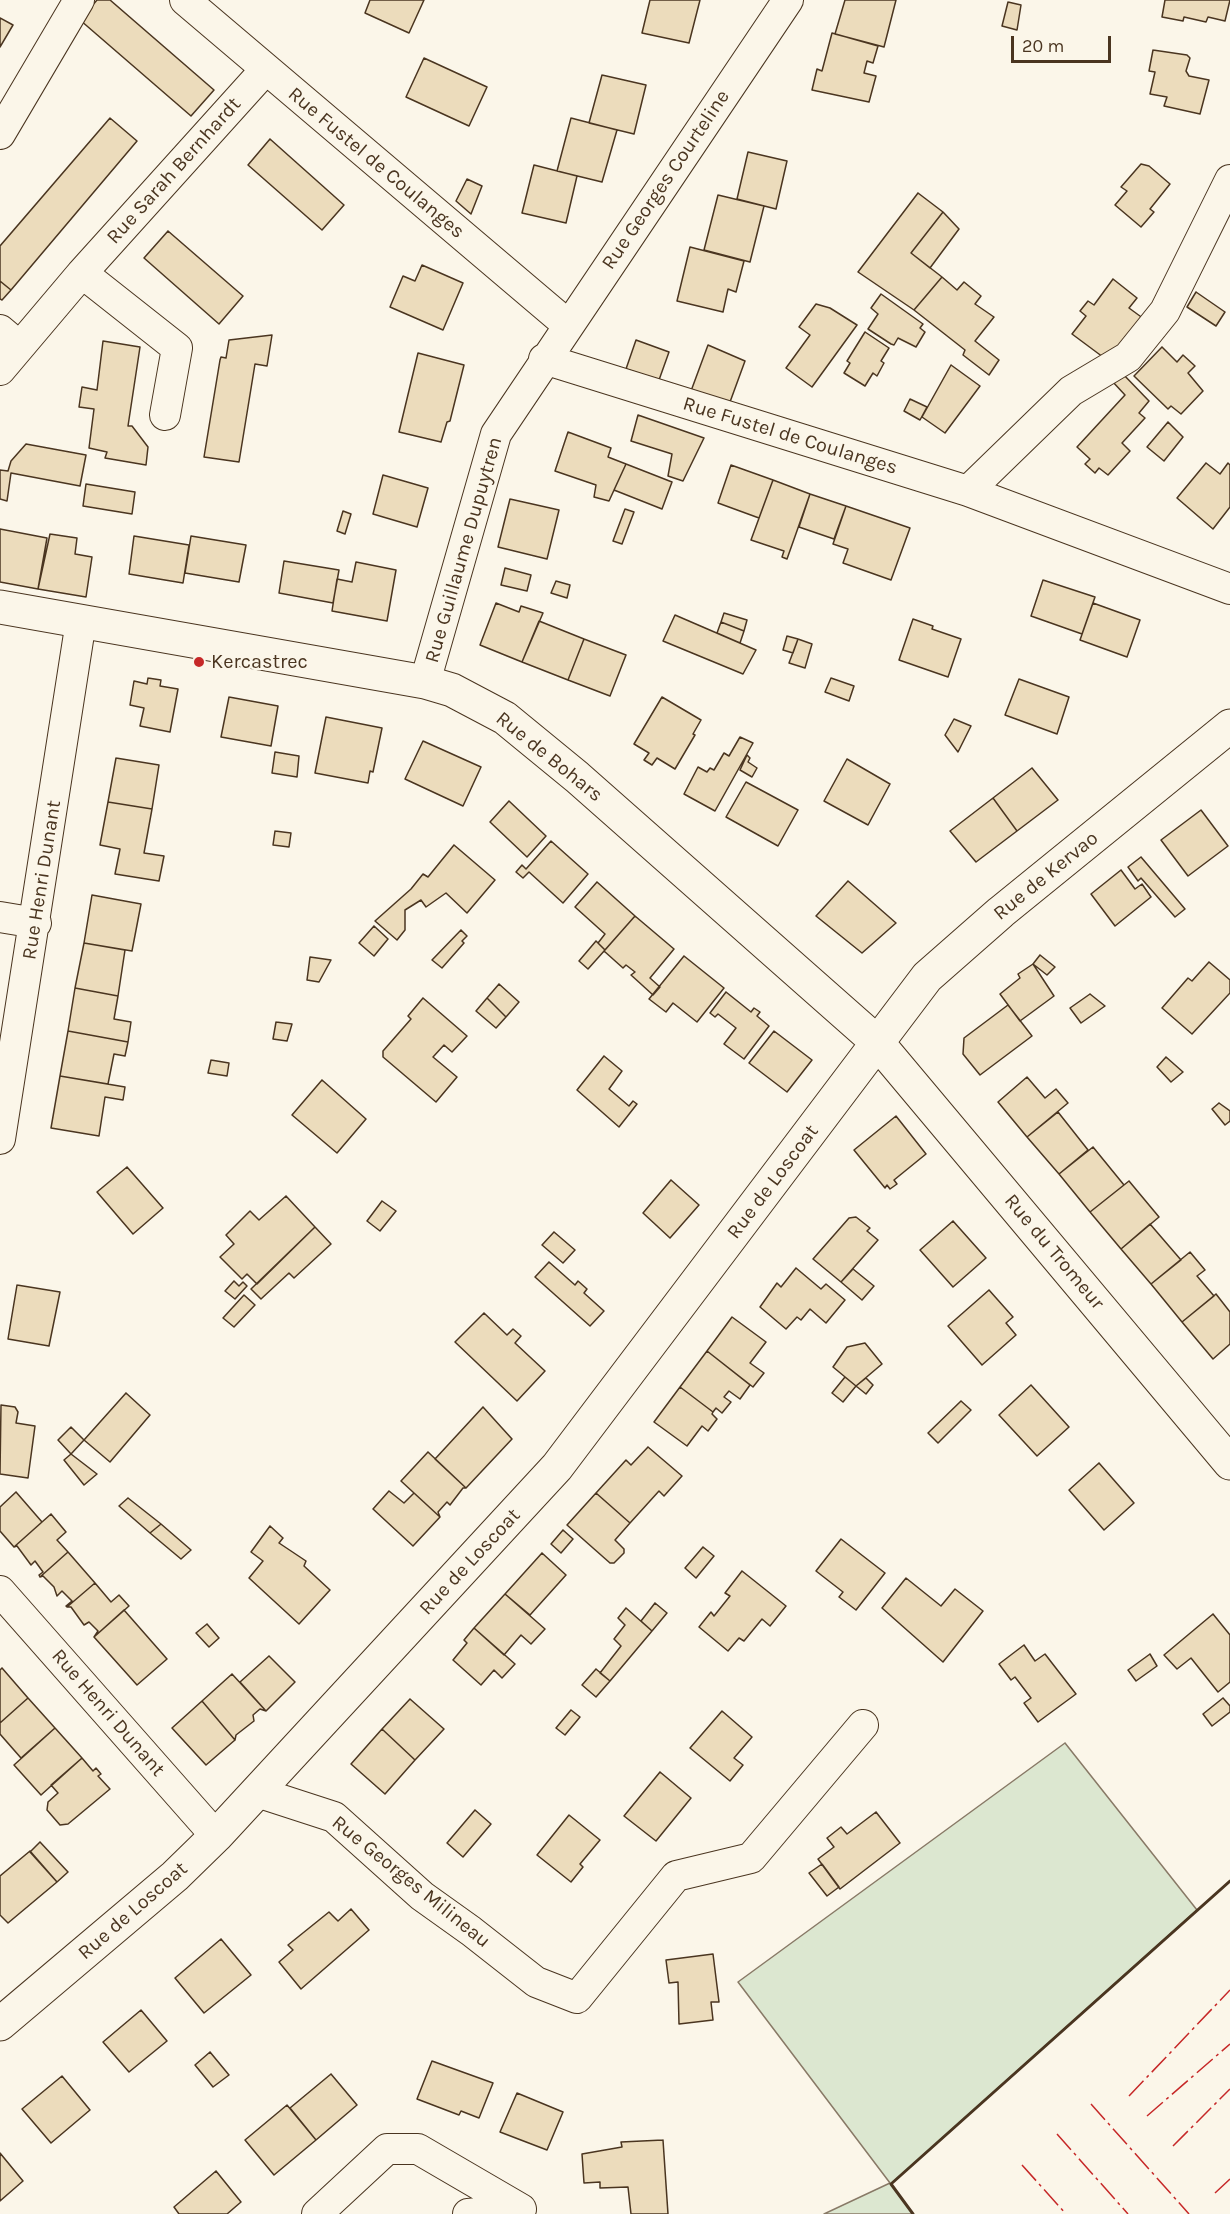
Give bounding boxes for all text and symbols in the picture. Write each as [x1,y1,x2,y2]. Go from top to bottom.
scale bar [1014,24,1114,62]
text: 20 m [1022,35,1064,57]
street label: Rue Fustel de Coulanges [283,82,469,244]
street label: Rue Georges Courteline [597,86,735,274]
street label: Rue Sarah Bernhardt [102,93,246,249]
street label: Rue Fustel de Coulanges [680,392,900,480]
street label: Rue Guillaume Dupuytren [420,434,508,666]
place label: Kercastrec [211,650,308,674]
marker: Kercastrec [192,655,206,669]
street label: Rue de Bohars [491,707,607,807]
street label: Rue Henri Dunant [18,799,66,961]
street label: Rue de Kervao [989,826,1103,926]
street label: Rue de Loscoat [722,1120,824,1244]
street label: Rue du Tromeur [999,1189,1109,1315]
street label: Rue de Loscoat [415,1504,525,1620]
street label: Rue Henri Dunant [46,1644,170,1782]
street label: Rue Georges Milineau [327,1811,495,1953]
street label: Rue de Loscoat [73,1857,193,1965]

